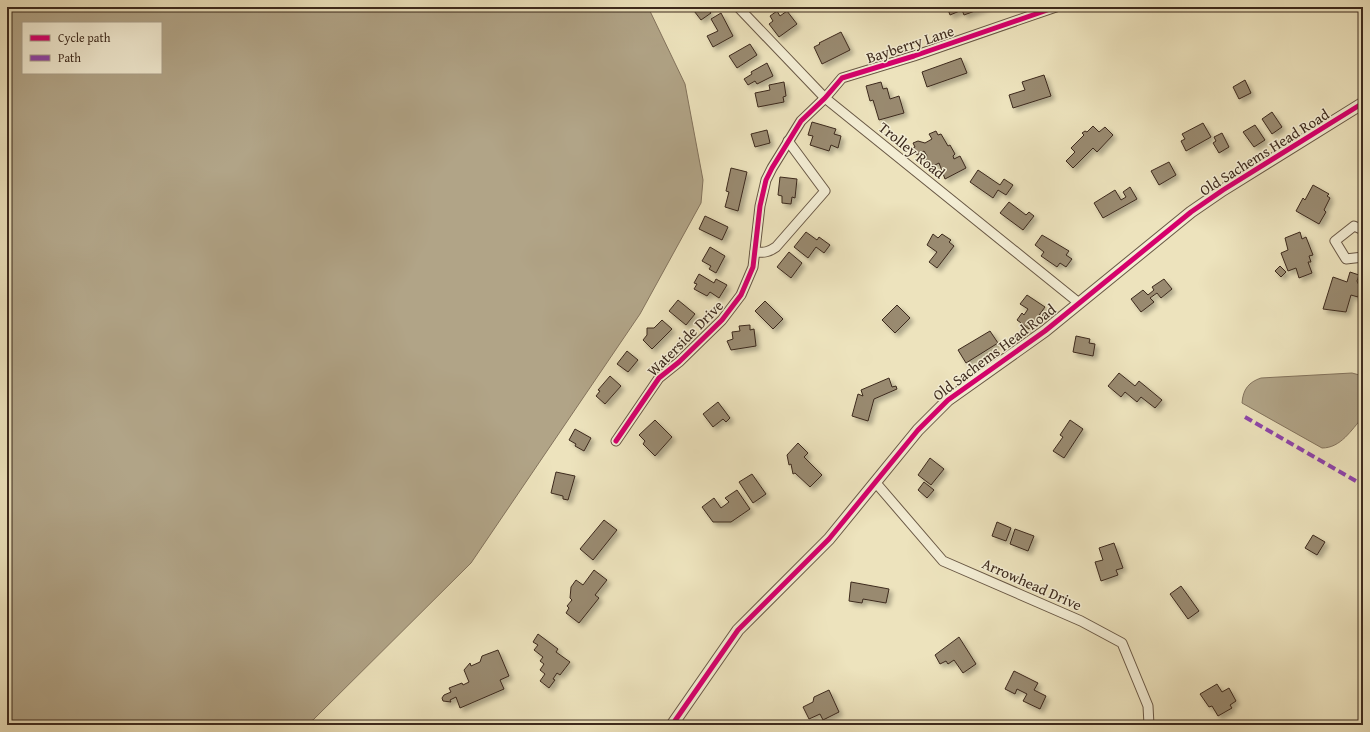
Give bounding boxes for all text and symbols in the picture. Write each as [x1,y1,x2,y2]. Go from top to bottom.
street label: Bayberry Lane [864,20,956,68]
legend [22,22,162,74]
text: Cycle path [58,29,111,46]
text: Path [58,49,81,66]
street label: Old Sachems Head Road [1195,104,1333,200]
street label: Trolley Road [874,117,950,183]
street label: Waterside Drive [642,295,728,381]
street label: Old Sachems Head Road [928,299,1060,405]
street label: Arrowhead Drive [979,553,1085,615]

